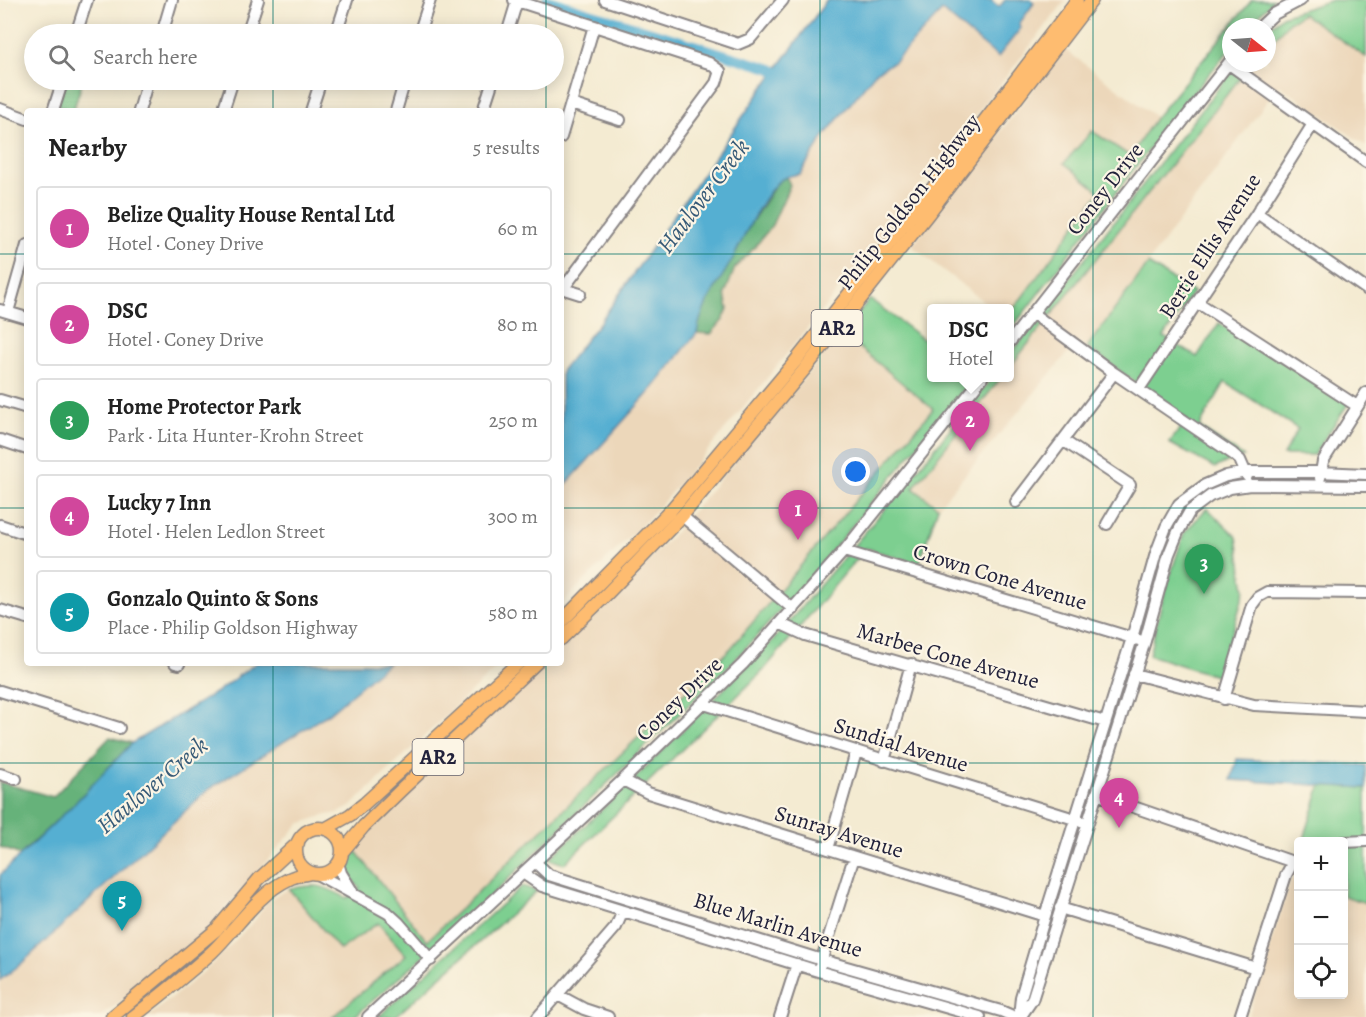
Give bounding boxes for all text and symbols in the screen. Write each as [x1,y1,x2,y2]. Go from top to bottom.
north arrow [1222,18,1276,72]
search box [24,24,564,90]
icon: search [45,41,78,74]
text: Search here [93,42,198,72]
street label: Philip Goldson Highway [831,108,987,296]
text: Nearby [48,130,127,165]
water label: Haulover Creek [649,132,757,260]
text: 5 results [473,134,540,161]
street label: Coney Drive [1059,137,1151,241]
street label: Bertie Ellis Avenue [1152,168,1268,324]
text: Belize Quality House Rental Ltd [107,200,395,230]
text: 1 [66,215,73,242]
text: 60 m [498,215,538,242]
text: Hotel · Coney Drive [107,230,264,257]
text: DSC [107,296,148,326]
popup [927,304,1014,382]
road number: AR2 [812,310,862,346]
text: 2 [65,311,74,338]
text: 80 m [497,311,538,338]
text: DSC [948,315,989,345]
text: Hotel · Coney Drive [107,326,264,353]
text: Hotel [948,345,993,372]
text: Home Protector Park [107,392,301,422]
pin: 2 [950,402,990,451]
text: 3 [65,407,74,434]
text: 250 m [489,407,538,434]
text: Park · Lita Hunter-Krohn Street [107,422,364,449]
your location [841,457,870,486]
text: Lucky 7 Inn [107,488,211,518]
pin: 1 [778,490,818,540]
text: 4 [65,503,74,530]
text: 300 m [488,503,538,530]
text: Hotel · Helen Ledlon Street [107,518,325,545]
street label: Crown Cone Avenue [909,536,1091,618]
pin: 3 [1184,544,1224,594]
text: Gonzalo Quinto & Sons [107,584,319,614]
text: 5 [65,599,74,626]
text: 580 m [488,599,538,626]
text: Place · Philip Goldson Highway [107,614,358,641]
street label: Marbee Cone Avenue [853,616,1043,696]
street label: Coney Drive [629,650,729,748]
street label: Sundial Avenue [830,710,972,780]
water label: Haulover Creek [90,729,214,841]
road number: AR2 [412,739,464,775]
pin: 4 [1100,778,1138,828]
street label: Sunray Avenue [771,798,907,866]
map controls [1294,837,1348,999]
button: + [1294,837,1348,891]
pin: 5 [102,882,142,931]
street label: Blue Marlin Avenue [690,885,866,965]
button: − [1294,891,1348,945]
button: locate [1294,945,1348,999]

